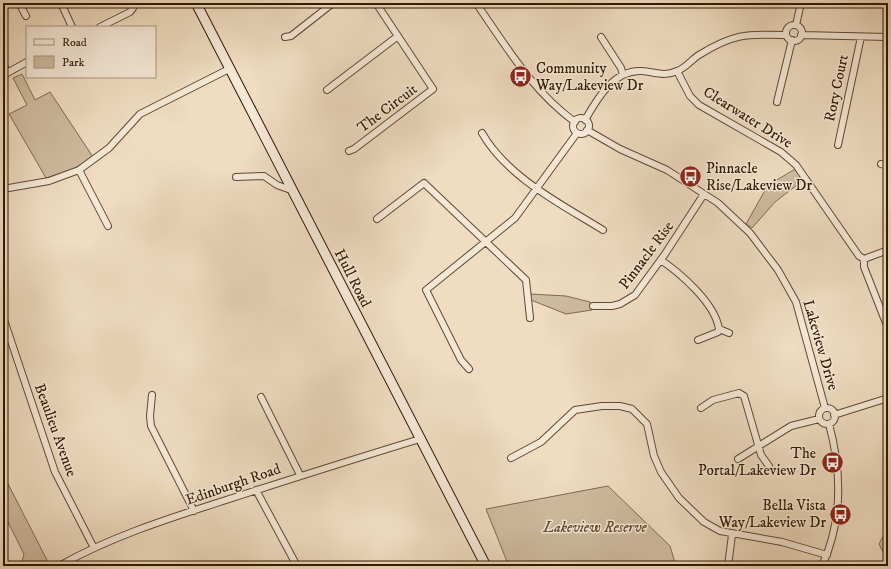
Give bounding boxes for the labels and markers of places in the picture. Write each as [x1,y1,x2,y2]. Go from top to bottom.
place label: Community Way/Lakeview Dr [535,59,644,95]
bus stop icon: Community Way/Lakeview Dr [507,64,533,90]
place label: Pinnacle Rise/Lakeview Dr [706,159,812,195]
bus stop icon: Pinnacle Rise/Lakeview Dr [678,164,704,190]
place label: The Portal/Lakeview Dr [698,444,816,480]
bus stop icon: The Portal/Lakeview Dr [819,449,845,475]
place label: Bella Vista Way/Lakeview Dr [718,496,827,532]
bus stop icon: Bella Vista Way/Lakeview Dr [828,501,854,527]

